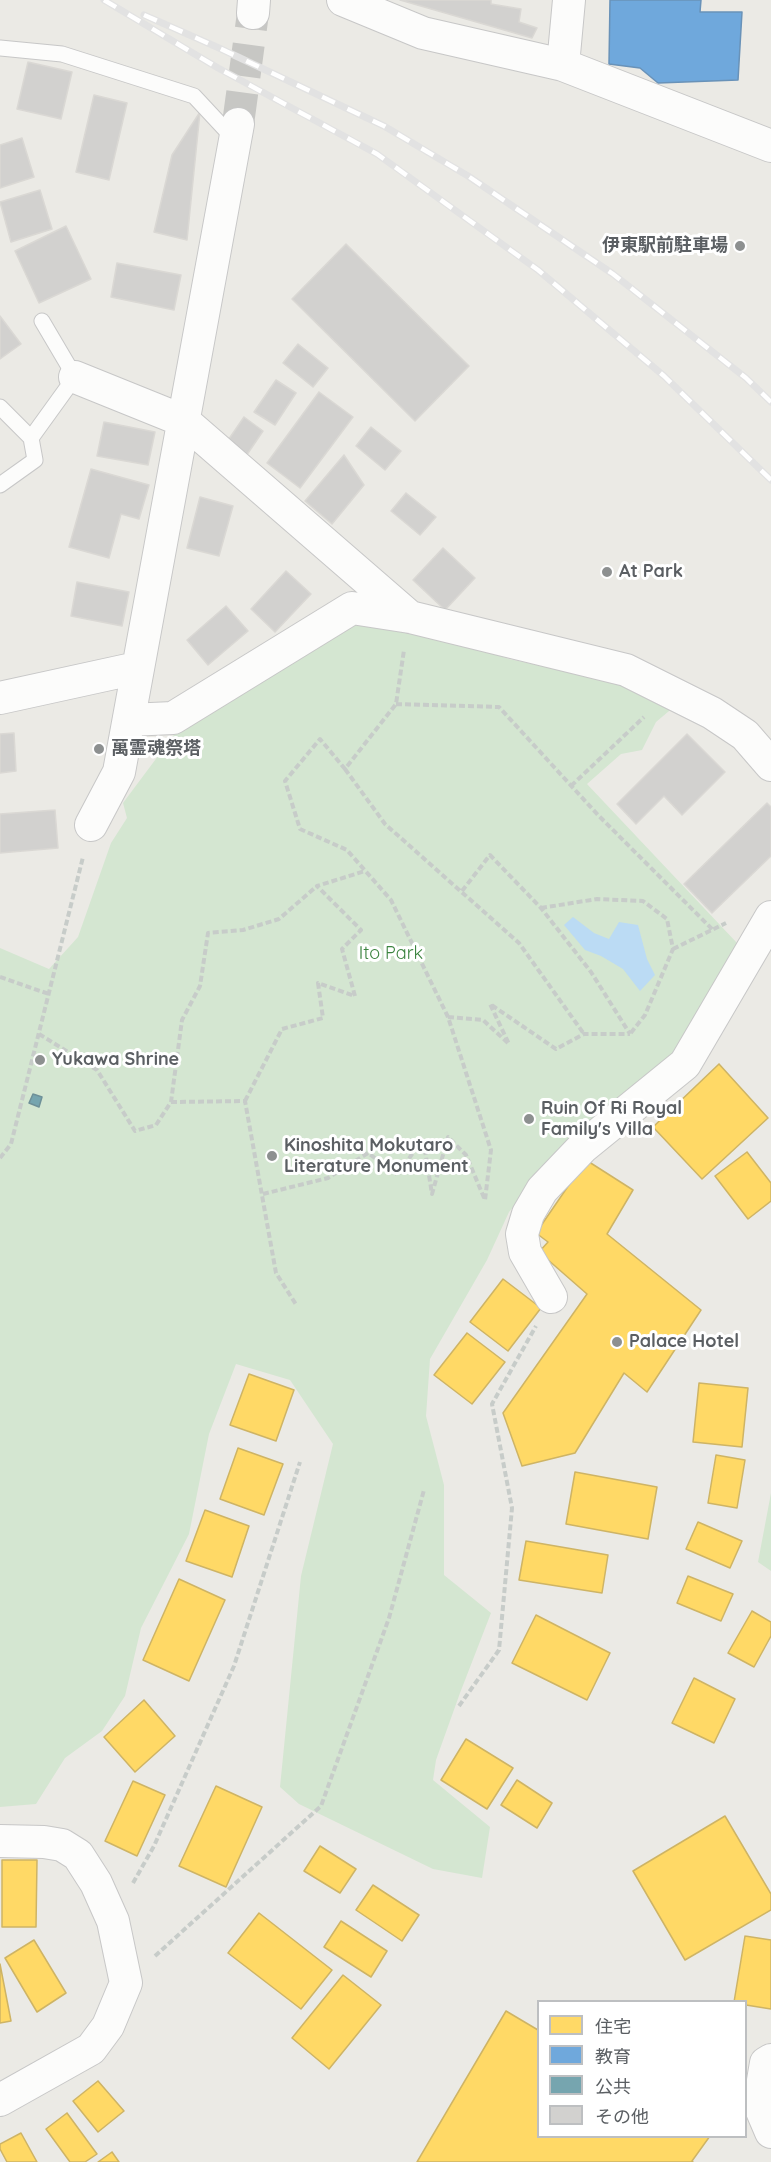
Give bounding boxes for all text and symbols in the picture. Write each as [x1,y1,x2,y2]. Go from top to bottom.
place label: 伊東駅前駐車場 [602,235,728,257]
marker: 伊東駅前駐車場 [733,239,747,253]
place label: At Park [619,561,683,583]
marker: At Park [600,565,614,579]
place label: 萬霊魂祭塔 [111,738,201,760]
marker: 萬霊魂祭塔 [92,742,106,756]
park label: Ito Park [359,943,423,965]
place label: Yukawa Shrine [52,1049,179,1071]
marker: Yukawa Shrine [33,1053,47,1067]
place label: Ruin Of Ri Royal Family's Villa [541,1098,682,1140]
marker: Ruin Of Ri Royal Family's Villa [522,1112,536,1126]
place label: Kinoshita Mokutaro Literature Monument [284,1135,469,1178]
marker: Kinoshita Mokutaro Literature Monument [265,1149,279,1163]
place label: Palace Hotel [629,1331,739,1353]
marker: Palace Hotel [610,1335,624,1349]
legend [537,2000,747,2138]
text: 住宅 [595,2015,631,2038]
text: 教育 [595,2045,631,2068]
text: 公共 [595,2075,631,2098]
text: その他 [595,2105,649,2128]

